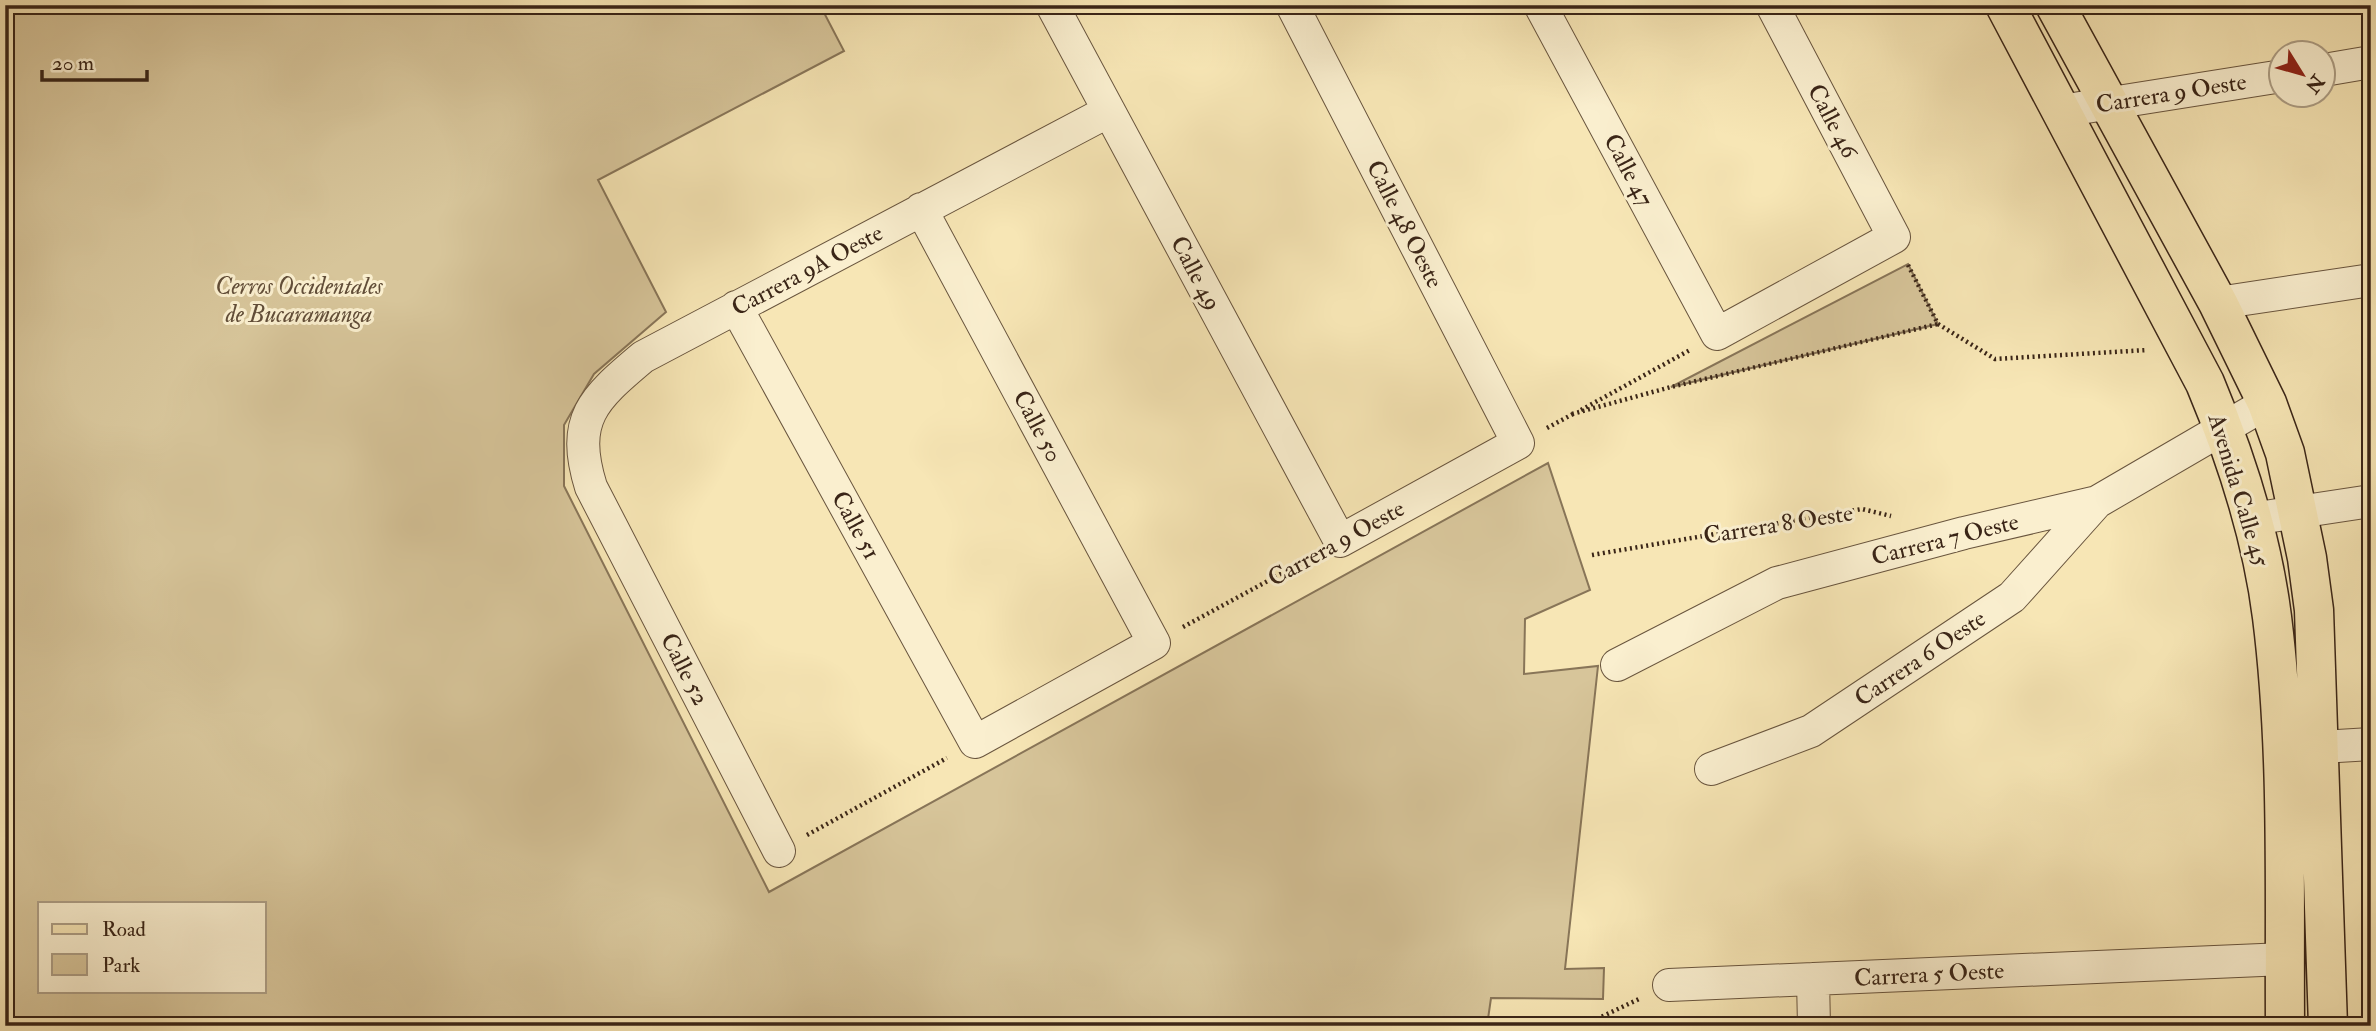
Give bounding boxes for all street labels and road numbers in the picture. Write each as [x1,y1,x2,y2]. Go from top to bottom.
street label: Carrera 9 Oeste [2094,66,2249,121]
street label: Calle 46 [1800,79,1866,165]
street label: Calle 47 [1597,129,1661,212]
street label: Calle 48 Oeste [1359,155,1450,293]
street label: Carrera 9A Oeste [726,217,888,323]
street label: Calle 49 [1163,231,1228,316]
street label: Calle 50 [1006,385,1069,468]
street label: Avenida Calle 45 [2200,409,2277,571]
street label: Calle 51 [824,485,887,565]
street label: Carrera 9 Oeste [1262,493,1410,594]
street label: Carrera 8 Oeste [1701,497,1855,552]
street label: Carrera 7 Oeste [1868,506,2022,573]
street label: Carrera 6 Oeste [1849,603,1992,714]
street label: Calle 52 [653,628,716,711]
street label: Carrera 5 Oeste [1853,955,2005,994]

